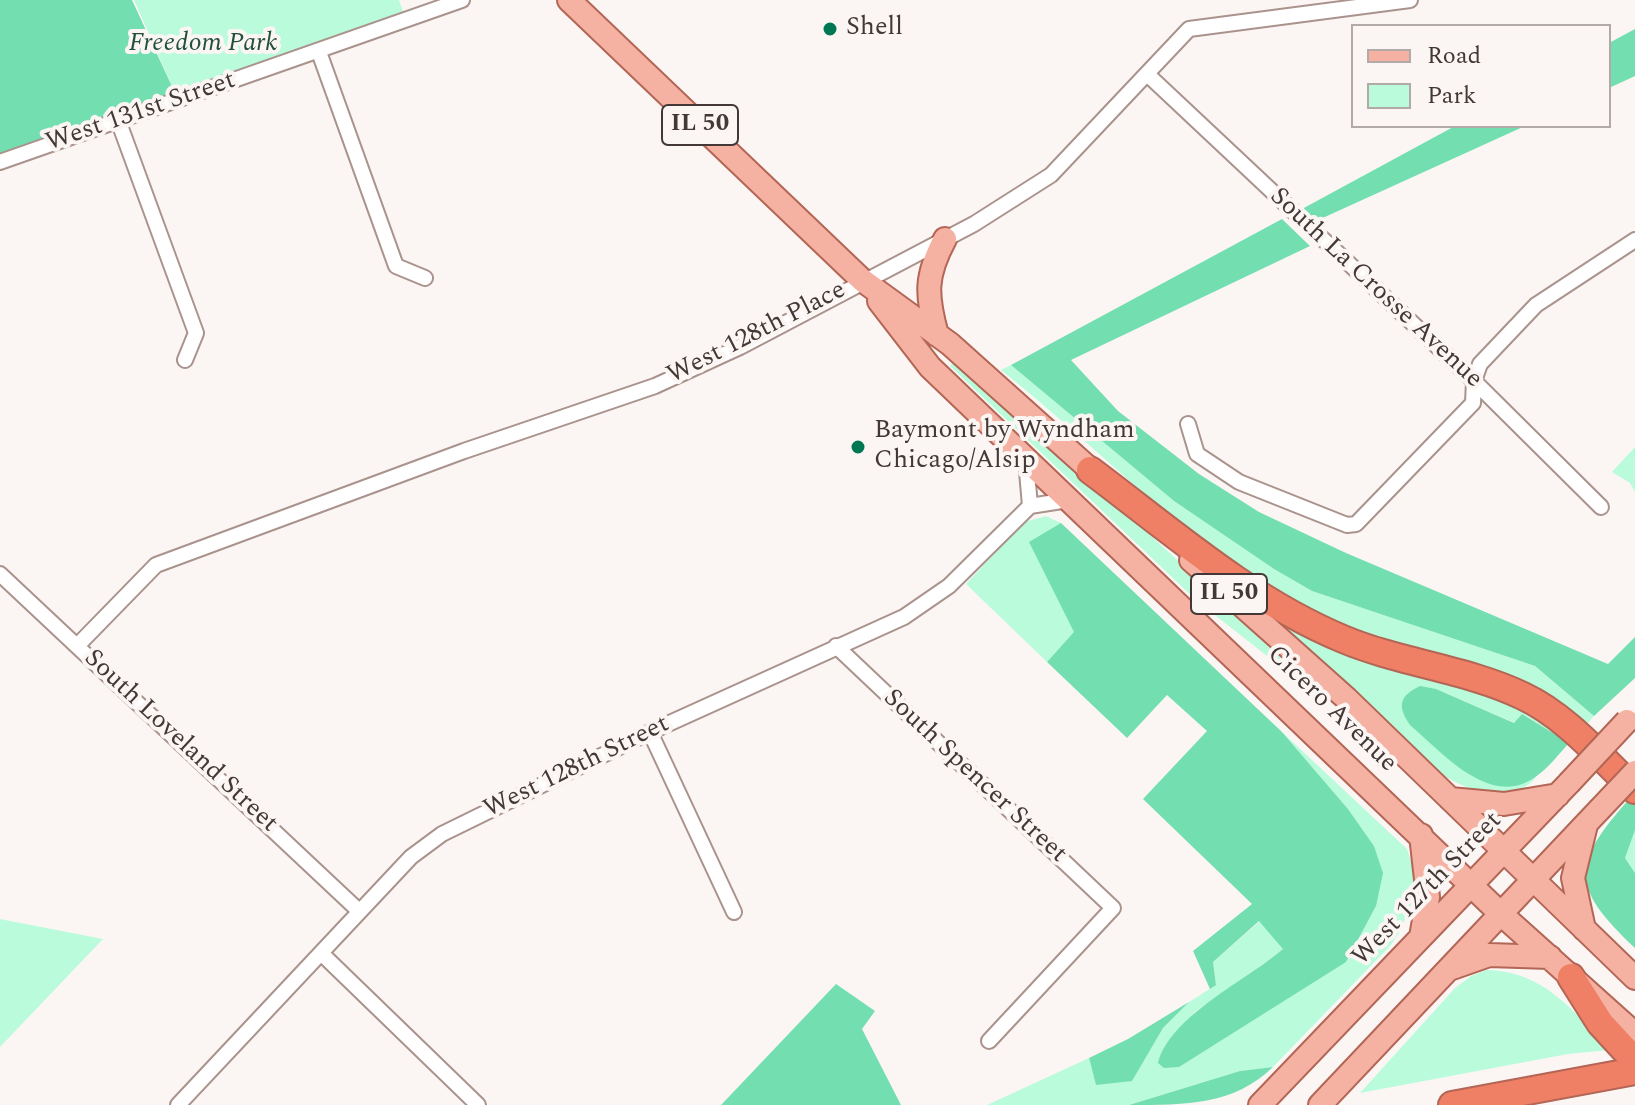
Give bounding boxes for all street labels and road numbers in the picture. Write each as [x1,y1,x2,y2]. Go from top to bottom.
street label: West 131st Street [42,66,240,160]
road number: IL 50 [662,105,738,145]
street label: South La Crosse Avenue [1262,182,1488,396]
street label: West 128th Place [663,276,851,392]
road number: IL 50 [1191,574,1267,614]
street label: Cicero Avenue [1259,640,1403,780]
street label: South Loveland Street [76,644,284,840]
street label: South Spencer Street [876,684,1072,870]
street label: West 128th Street [479,710,675,826]
street label: West 127th Street [1347,806,1509,974]

